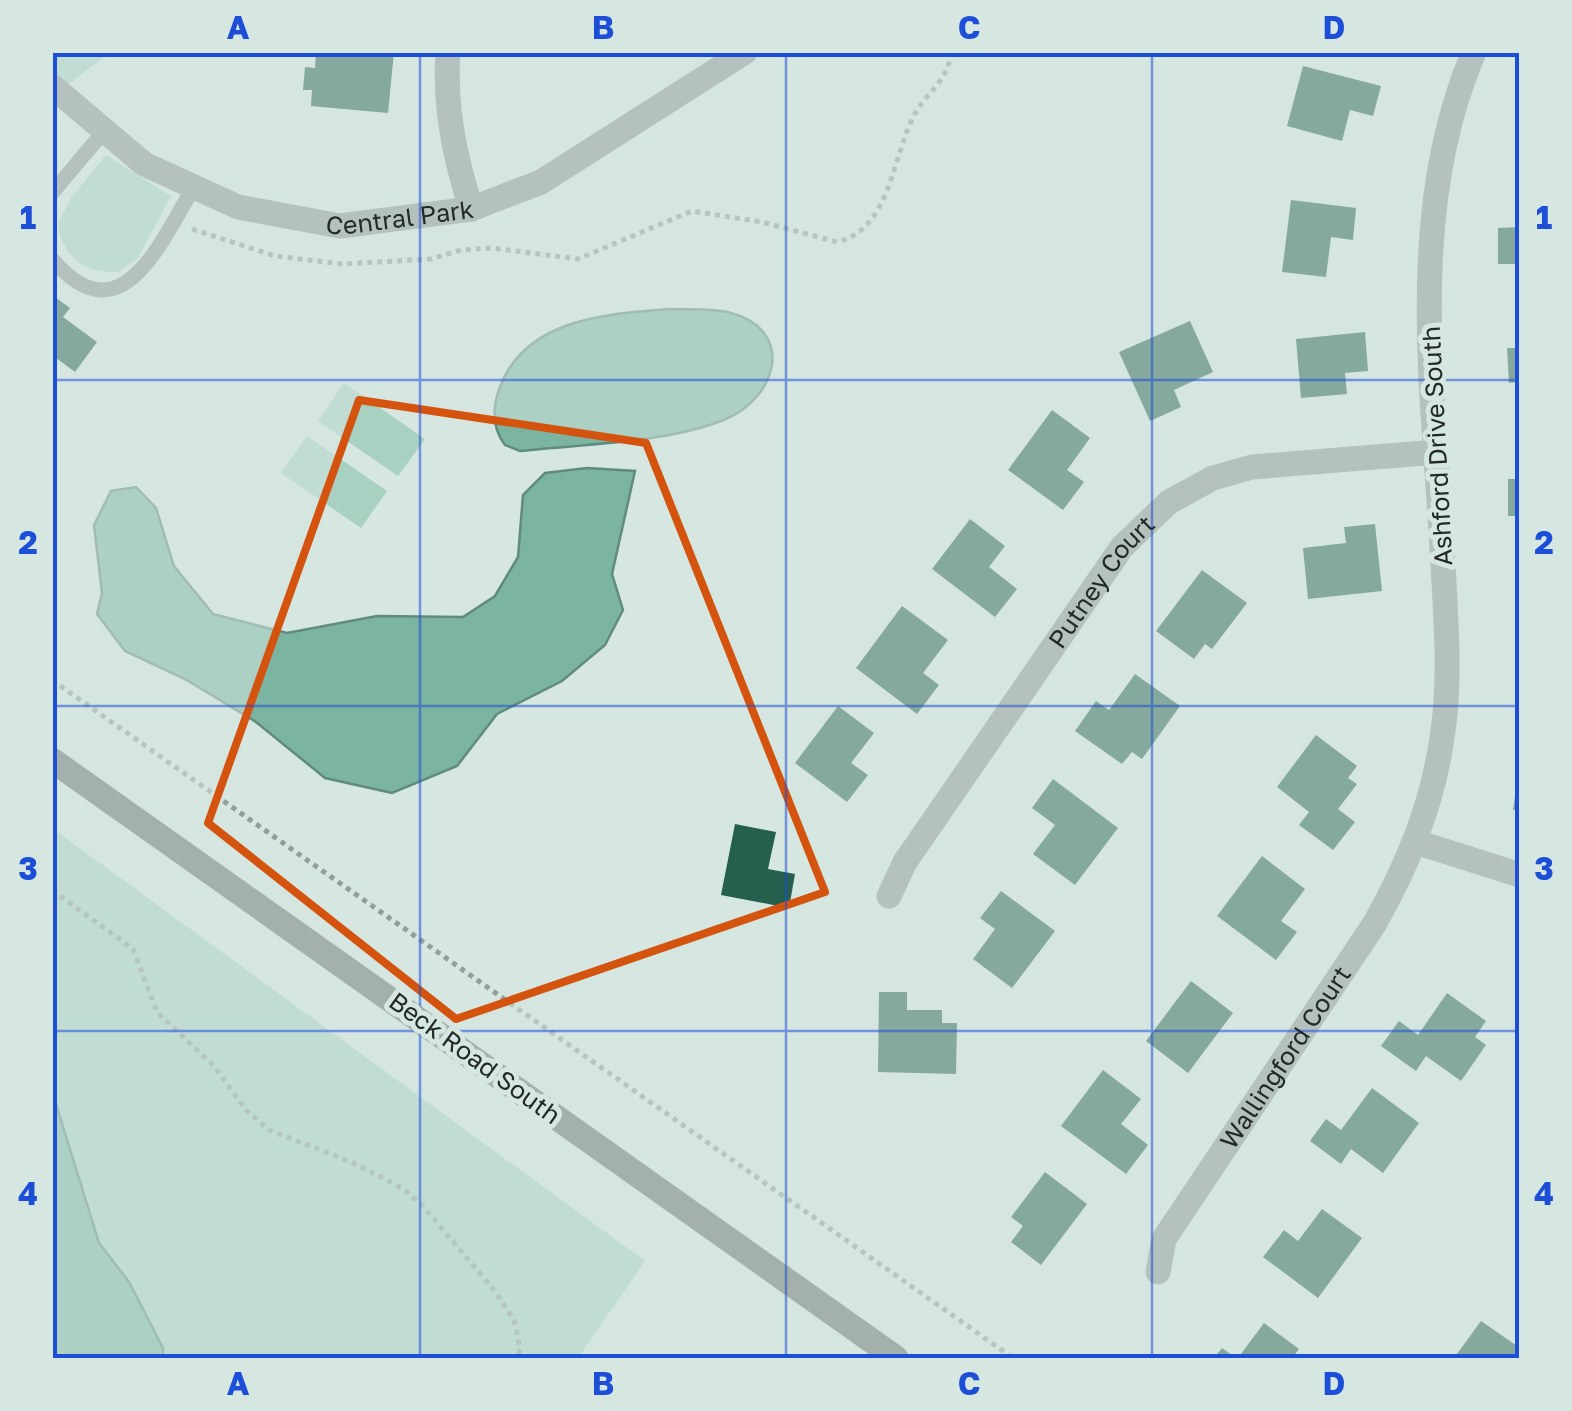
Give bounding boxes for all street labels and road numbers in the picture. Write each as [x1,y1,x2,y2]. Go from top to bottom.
street label: Central Park [323,193,475,241]
street label: Ashford Drive South [1415,325,1458,567]
street label: Putney Court [1041,508,1161,654]
street label: Wallingford Court [1213,960,1357,1154]
street label: Beck Road South [384,985,567,1130]

